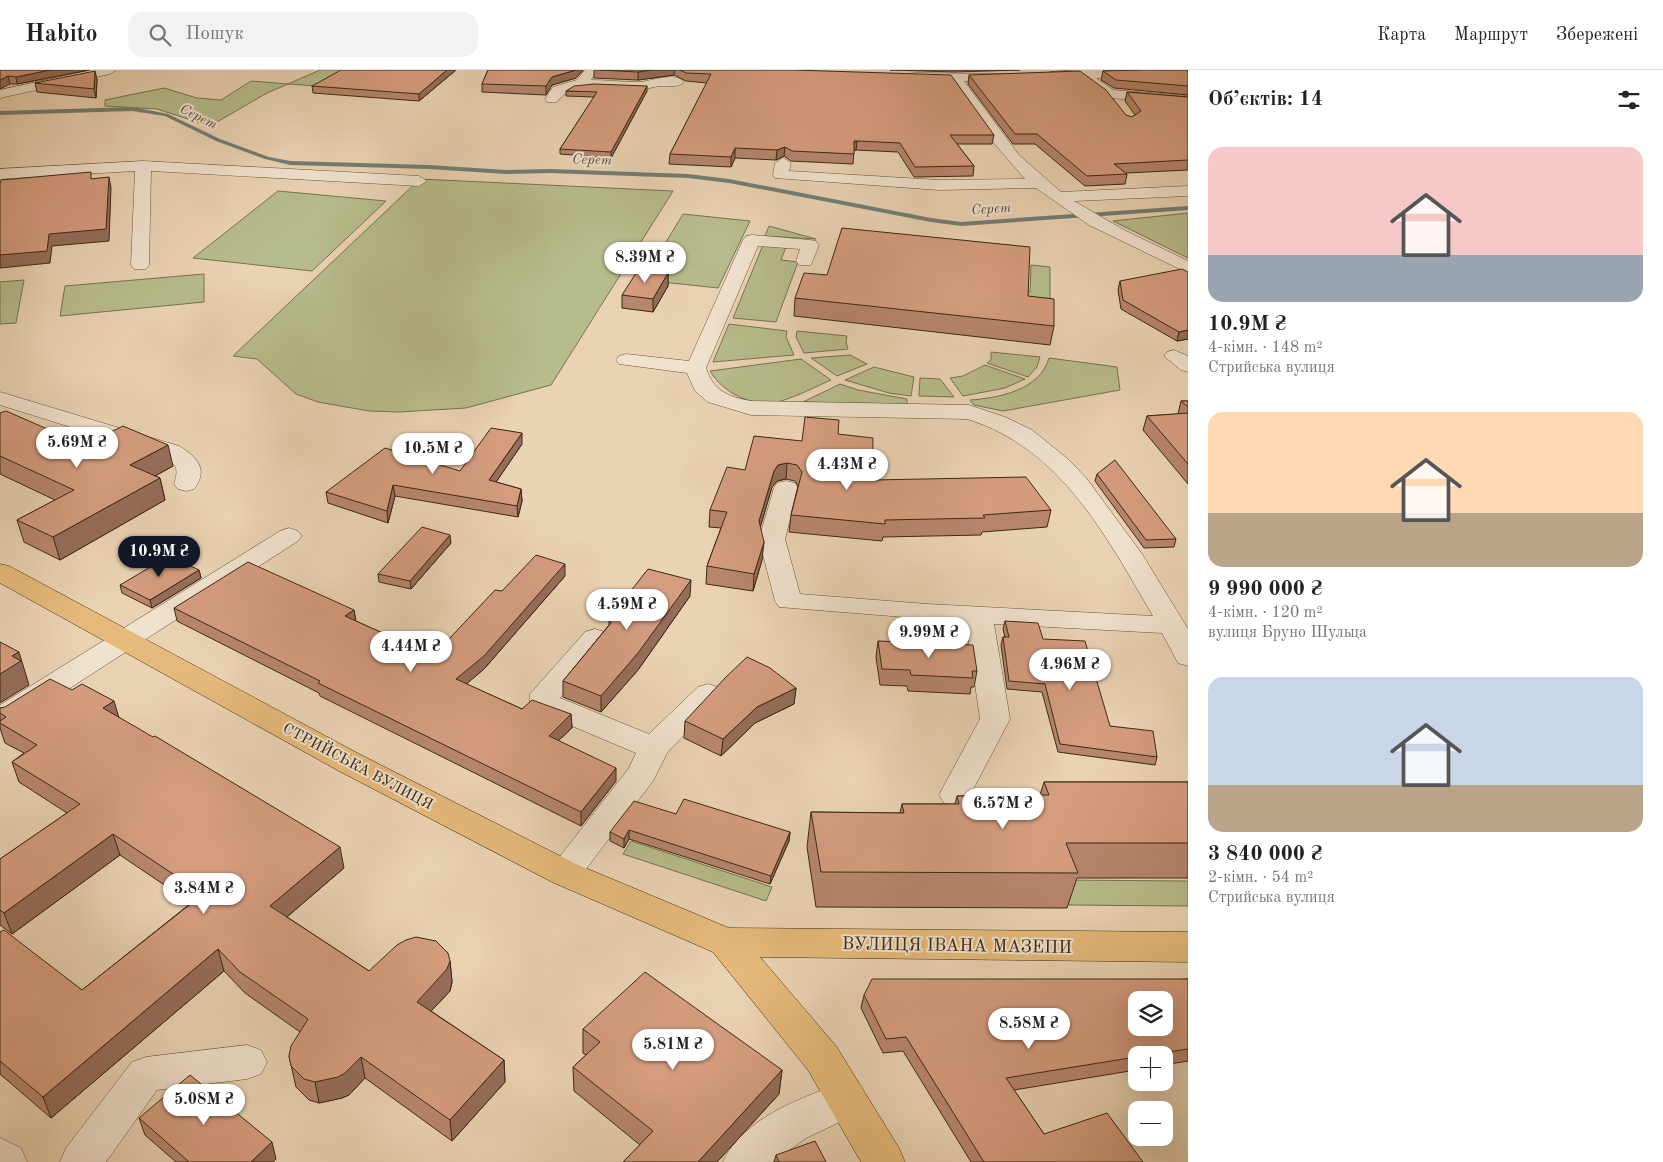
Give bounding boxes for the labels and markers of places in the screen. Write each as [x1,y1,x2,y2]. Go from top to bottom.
pin: 8.39M ₴ [599,242,691,284]
pin: 5.69M ₴ [31,426,123,469]
pin: 10.5M ₴ [387,432,479,475]
pin: 4.43M ₴ [801,448,893,491]
pin: 10.9M ₴ [113,536,205,578]
pin: 4.59M ₴ [581,588,673,631]
pin: 9.99M ₴ [883,616,975,659]
pin: 4.44M ₴ [365,630,457,673]
pin: 4.96M ₴ [1024,648,1116,691]
pin: 6.57M ₴ [957,788,1049,830]
pin: 3.84M ₴ [158,872,250,915]
pin: 8.58M ₴ [983,1008,1075,1050]
pin: 5.81M ₴ [627,1028,719,1071]
pin: 5.08M ₴ [158,1084,250,1126]

